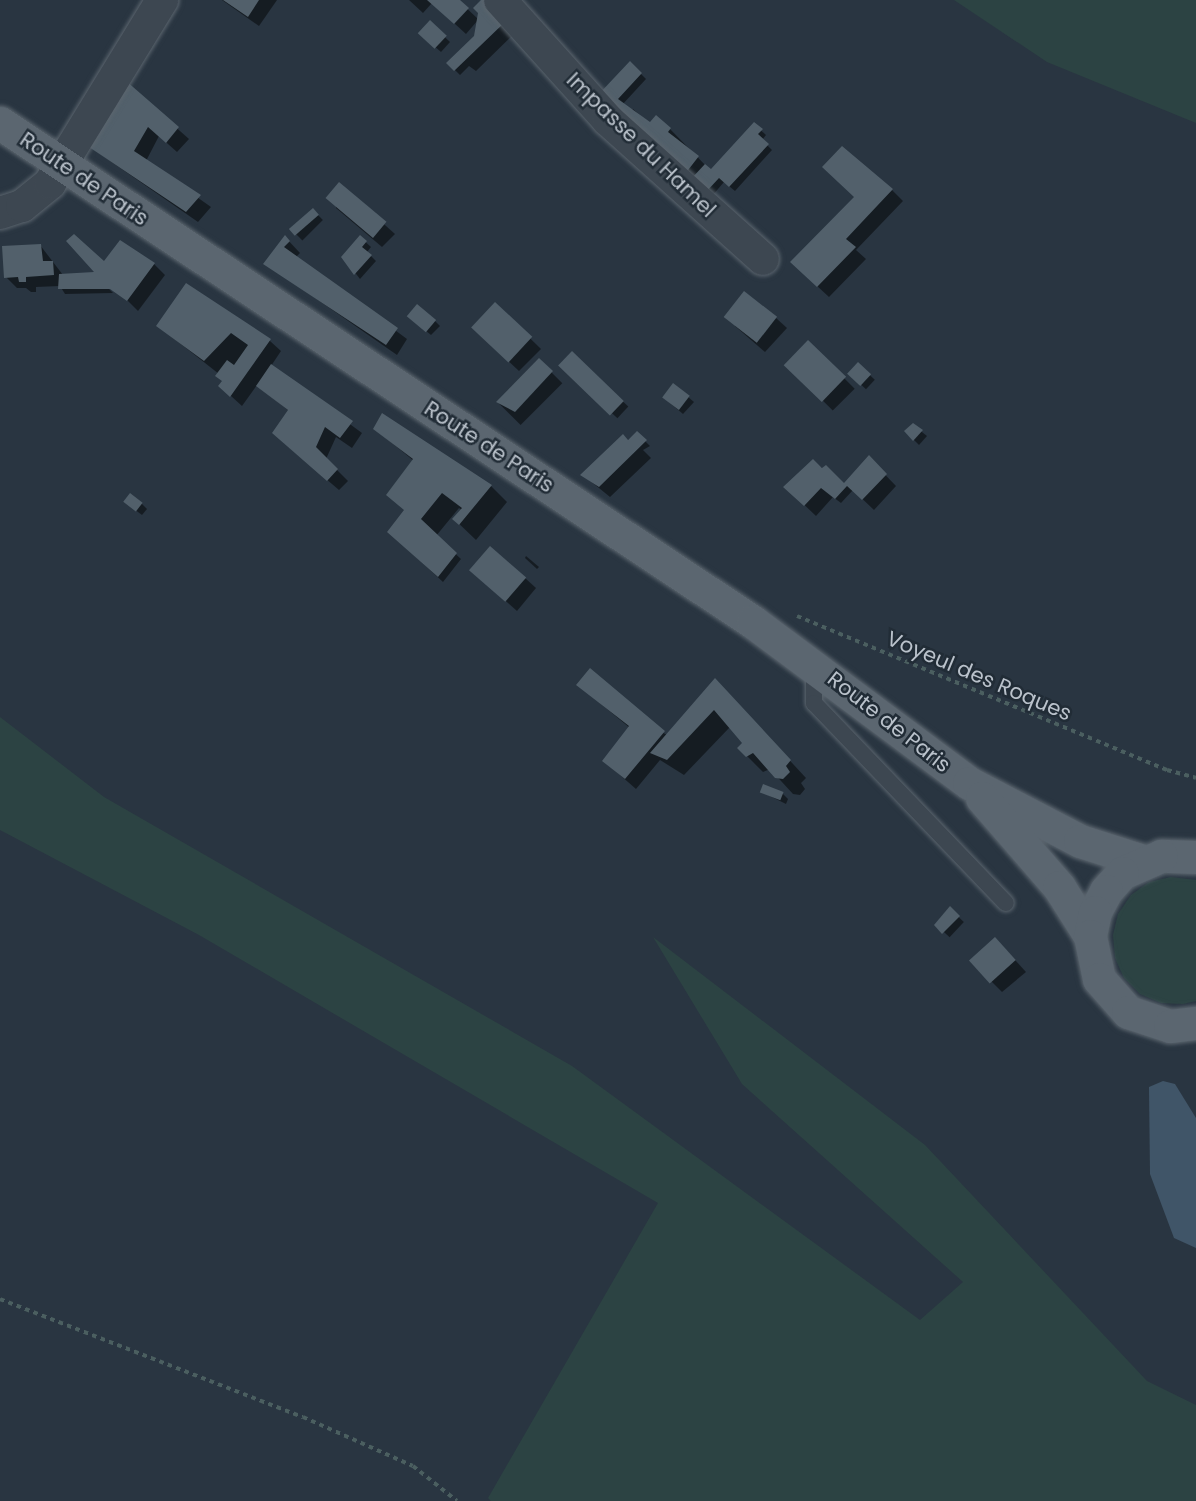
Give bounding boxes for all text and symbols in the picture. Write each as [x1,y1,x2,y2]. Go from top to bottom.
street label: Impasse du Hamel [561,67,721,223]
street label: Route de Paris [15,127,153,231]
street label: Route de Paris [420,396,558,498]
street label: Voyeul des Roques [883,626,1075,726]
street label: Route de Paris [823,666,955,778]

